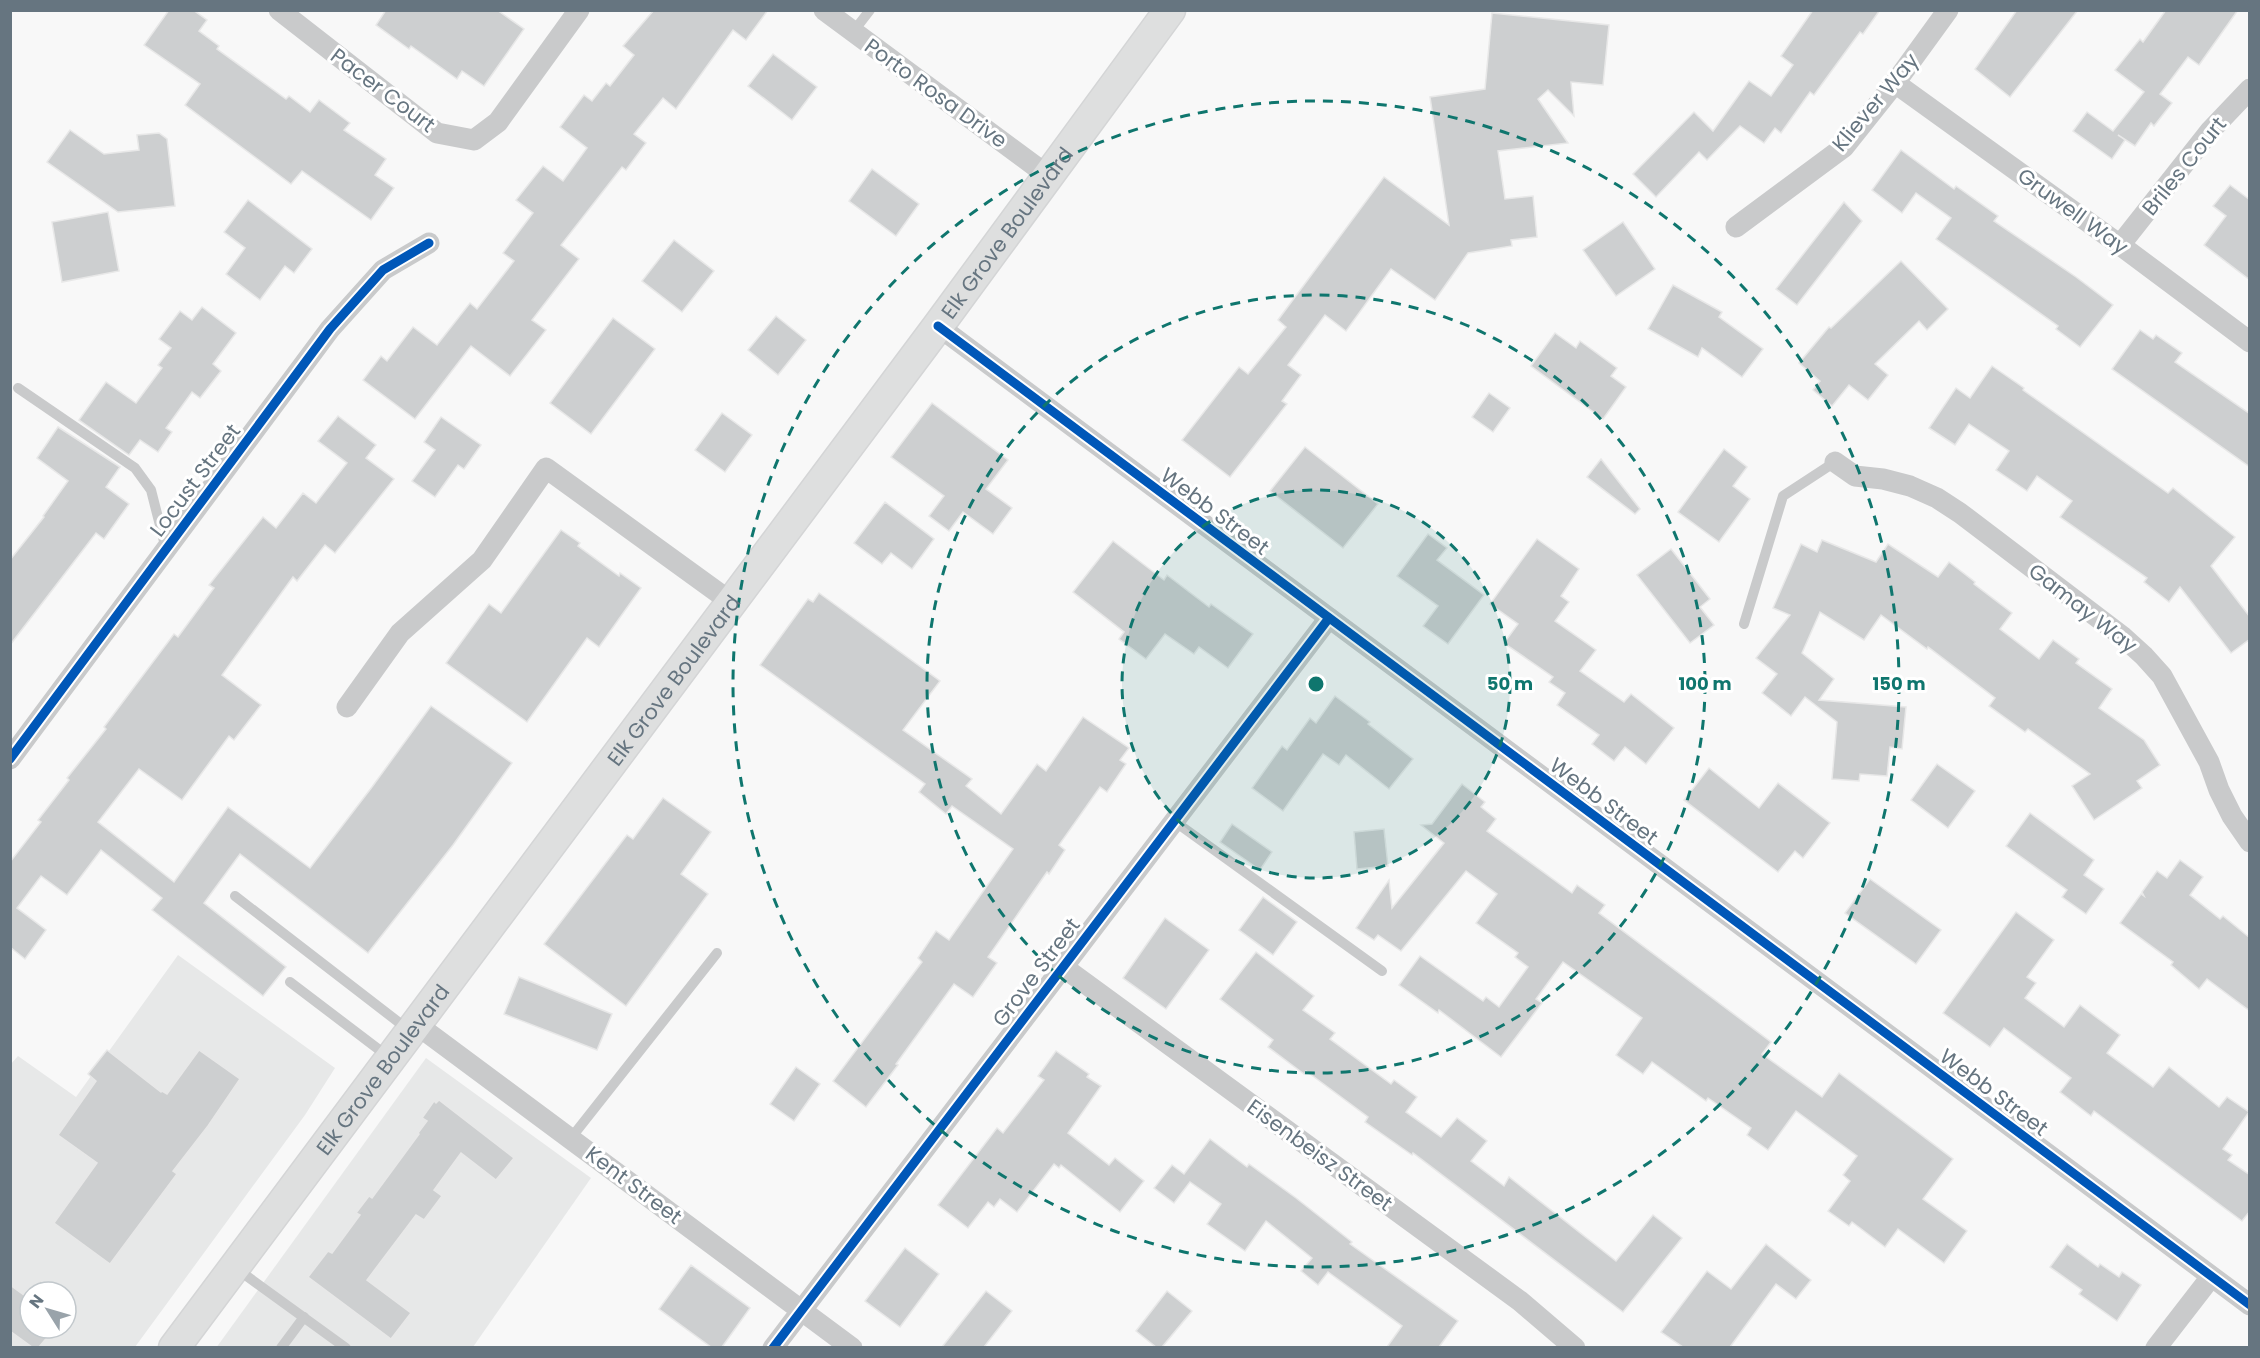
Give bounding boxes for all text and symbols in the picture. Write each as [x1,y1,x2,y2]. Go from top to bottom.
street label: Porto Rosa Drive [859,31,1013,155]
street label: Pacer Court [325,41,441,139]
street label: Kliever Way [1825,46,1925,158]
street label: Briles Court [2135,111,2233,221]
street label: Elk Grove Boulevard [934,141,1079,324]
street label: Gruwell Way [2012,161,2134,261]
street label: Locust Street [143,418,247,542]
street label: Webb Street [1155,461,1275,561]
street label: Gamay Way [2023,556,2143,660]
street label: Elk Grove Boulevard [600,589,747,771]
text: 50 m [1487,671,1533,696]
text: 100 m [1678,671,1732,696]
text: 150 m [1872,671,1926,696]
centre of rings [1306,674,1326,694]
street label: Webb Street [1544,751,1664,851]
street label: Grove Street [985,912,1087,1032]
street label: Elk Grove Boulevard [309,978,456,1161]
street label: Webb Street [1934,1042,2054,1142]
street label: Eisenbeisz Street [1241,1092,1399,1218]
street label: Kent Street [580,1139,688,1231]
north arrow [18,1280,78,1340]
text: N [24,1290,49,1313]

